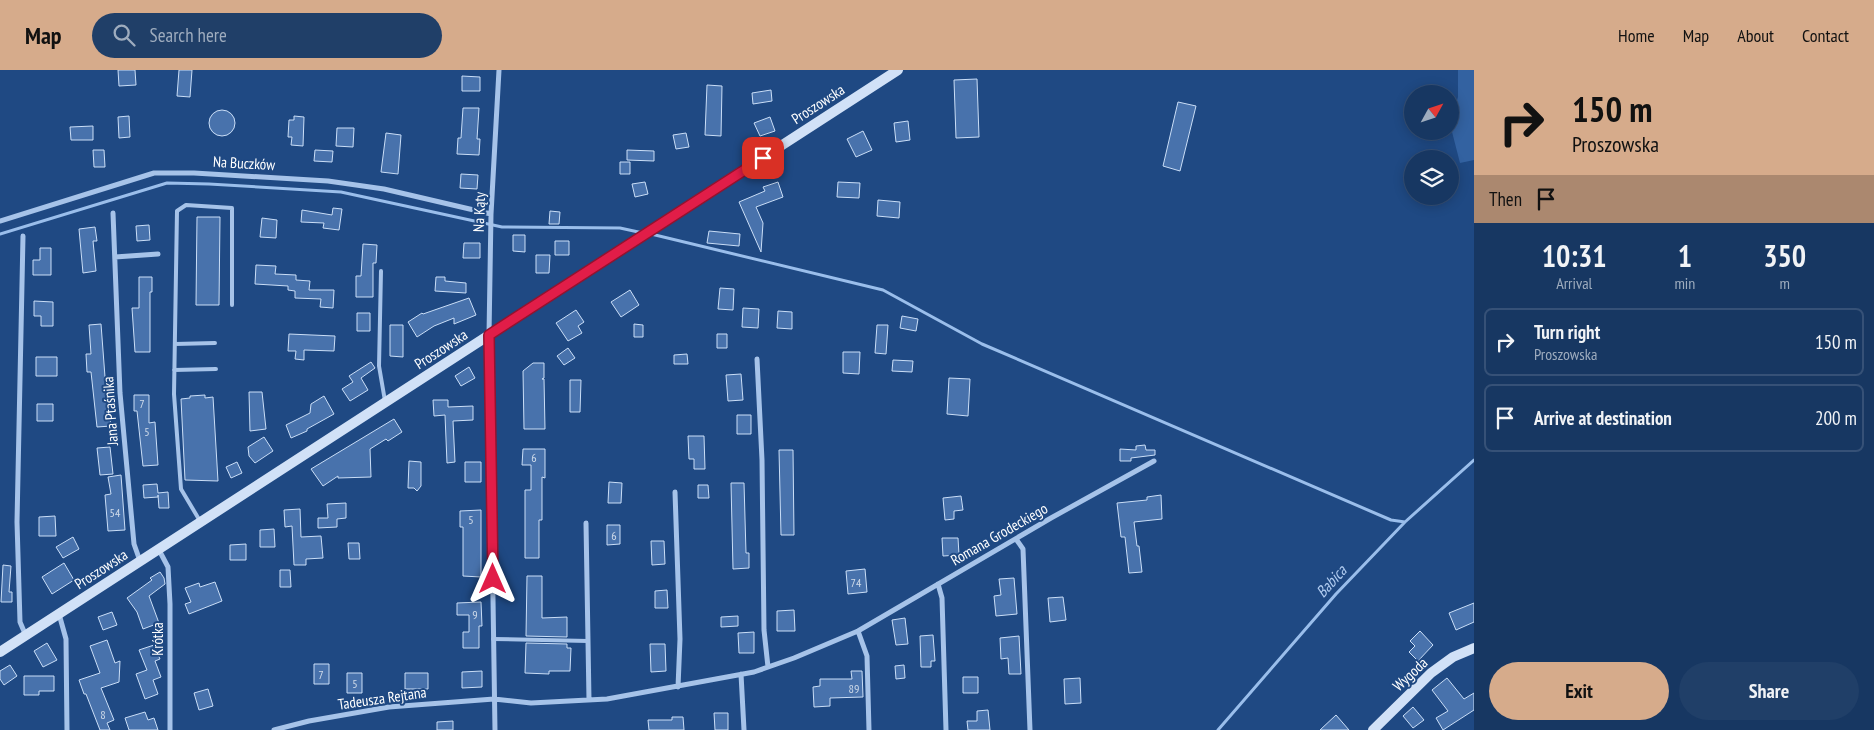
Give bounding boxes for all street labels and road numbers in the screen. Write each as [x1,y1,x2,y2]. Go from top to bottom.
street label: Proszowska [788,80,848,128]
street label: Na Buczków [212,152,276,174]
street label: Na Kąty [469,191,489,232]
street label: Proszowska [411,325,471,373]
street label: Jana Ptaśnika [98,376,122,447]
street label: Romana Grodeckiego [947,499,1051,569]
street label: Proszowska [71,545,131,593]
street label: Krótka [148,622,167,656]
street label: Wygoda [1389,653,1431,695]
street label: Tadeusza Rejtana [337,682,427,714]

